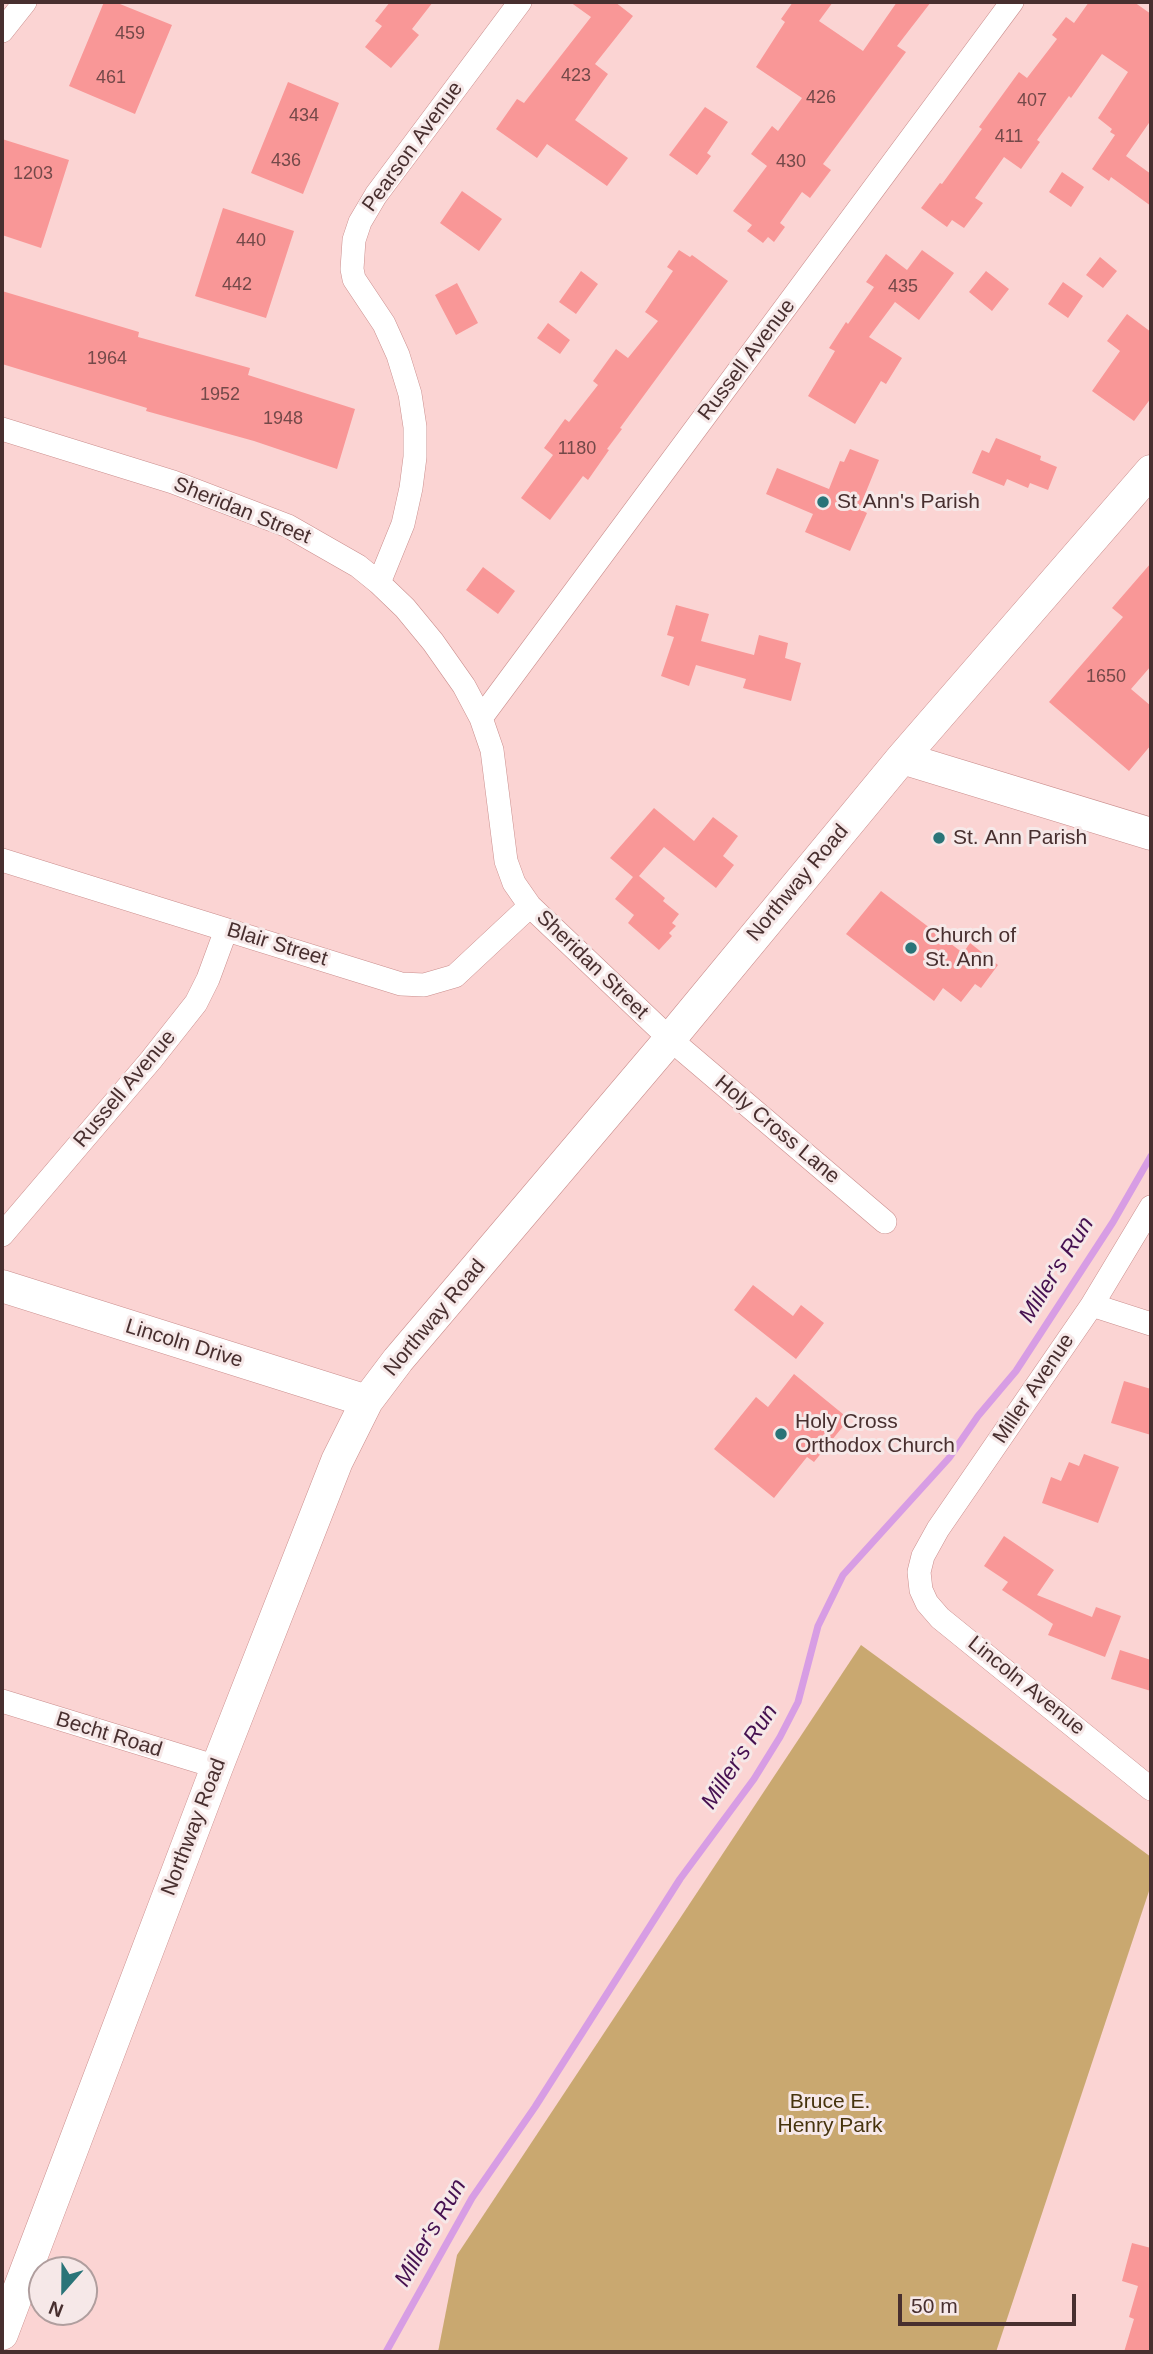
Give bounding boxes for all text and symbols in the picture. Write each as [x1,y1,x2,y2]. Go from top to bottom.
house number: 459 [115,23,145,45]
house number: 423 [561,65,591,87]
house number: 461 [96,67,126,89]
street label: Pearson Avenue [357,77,469,217]
house number: 426 [806,87,836,109]
house number: 407 [1017,90,1047,112]
house number: 434 [289,105,319,127]
house number: 411 [995,126,1023,148]
house number: 436 [271,150,301,172]
house number: 430 [776,151,806,173]
house number: 1203 [13,163,53,185]
house number: 440 [236,230,266,252]
house number: 442 [222,274,252,296]
house number: 435 [888,276,918,298]
street label: Russell Avenue [693,294,801,426]
house number: 1964 [87,348,127,370]
house number: 1952 [200,384,240,406]
house number: 1948 [263,408,303,430]
house number: 1180 [558,438,596,460]
street label: Sheridan Street [170,472,314,550]
place label: St Ann's Parish [837,489,980,515]
marker: St Ann's Parish [815,494,831,510]
house number: 1650 [1086,666,1126,688]
street label: Northway Road [742,819,854,947]
place label: St. Ann Parish [953,825,1087,851]
marker: St. Ann Parish [931,830,947,846]
street label: Sheridan Street [531,905,653,1025]
street label: Blair Street [224,918,330,972]
place label: Church of St. Ann [925,923,1016,973]
marker: Church of St. Ann [903,940,919,956]
street label: Russell Avenue [69,1025,181,1153]
street label: Holy Cross Lane [709,1070,845,1190]
water label: Miller's Run [1014,1212,1100,1328]
street label: Northway Road [379,1254,491,1382]
street label: Lincoln Drive [122,1314,246,1374]
street label: Miller Avenue [988,1329,1080,1449]
place label: Holy Cross Orthodox Church [795,1409,955,1459]
marker: Holy Cross Orthodox Church [773,1426,789,1442]
street label: Lincoln Avenue [962,1631,1090,1741]
water label: Miller's Run [696,1699,784,1815]
street label: Becht Road [53,1707,165,1763]
street label: Northway Road [156,1755,232,1899]
park label: Bruce E. Henry Park [777,2089,883,2139]
water label: Miller's Run [389,2174,473,2292]
north arrow [28,2256,98,2326]
scale bar [901,2280,1080,2324]
text: 50 m [911,2294,958,2317]
text: N [46,2297,66,2321]

